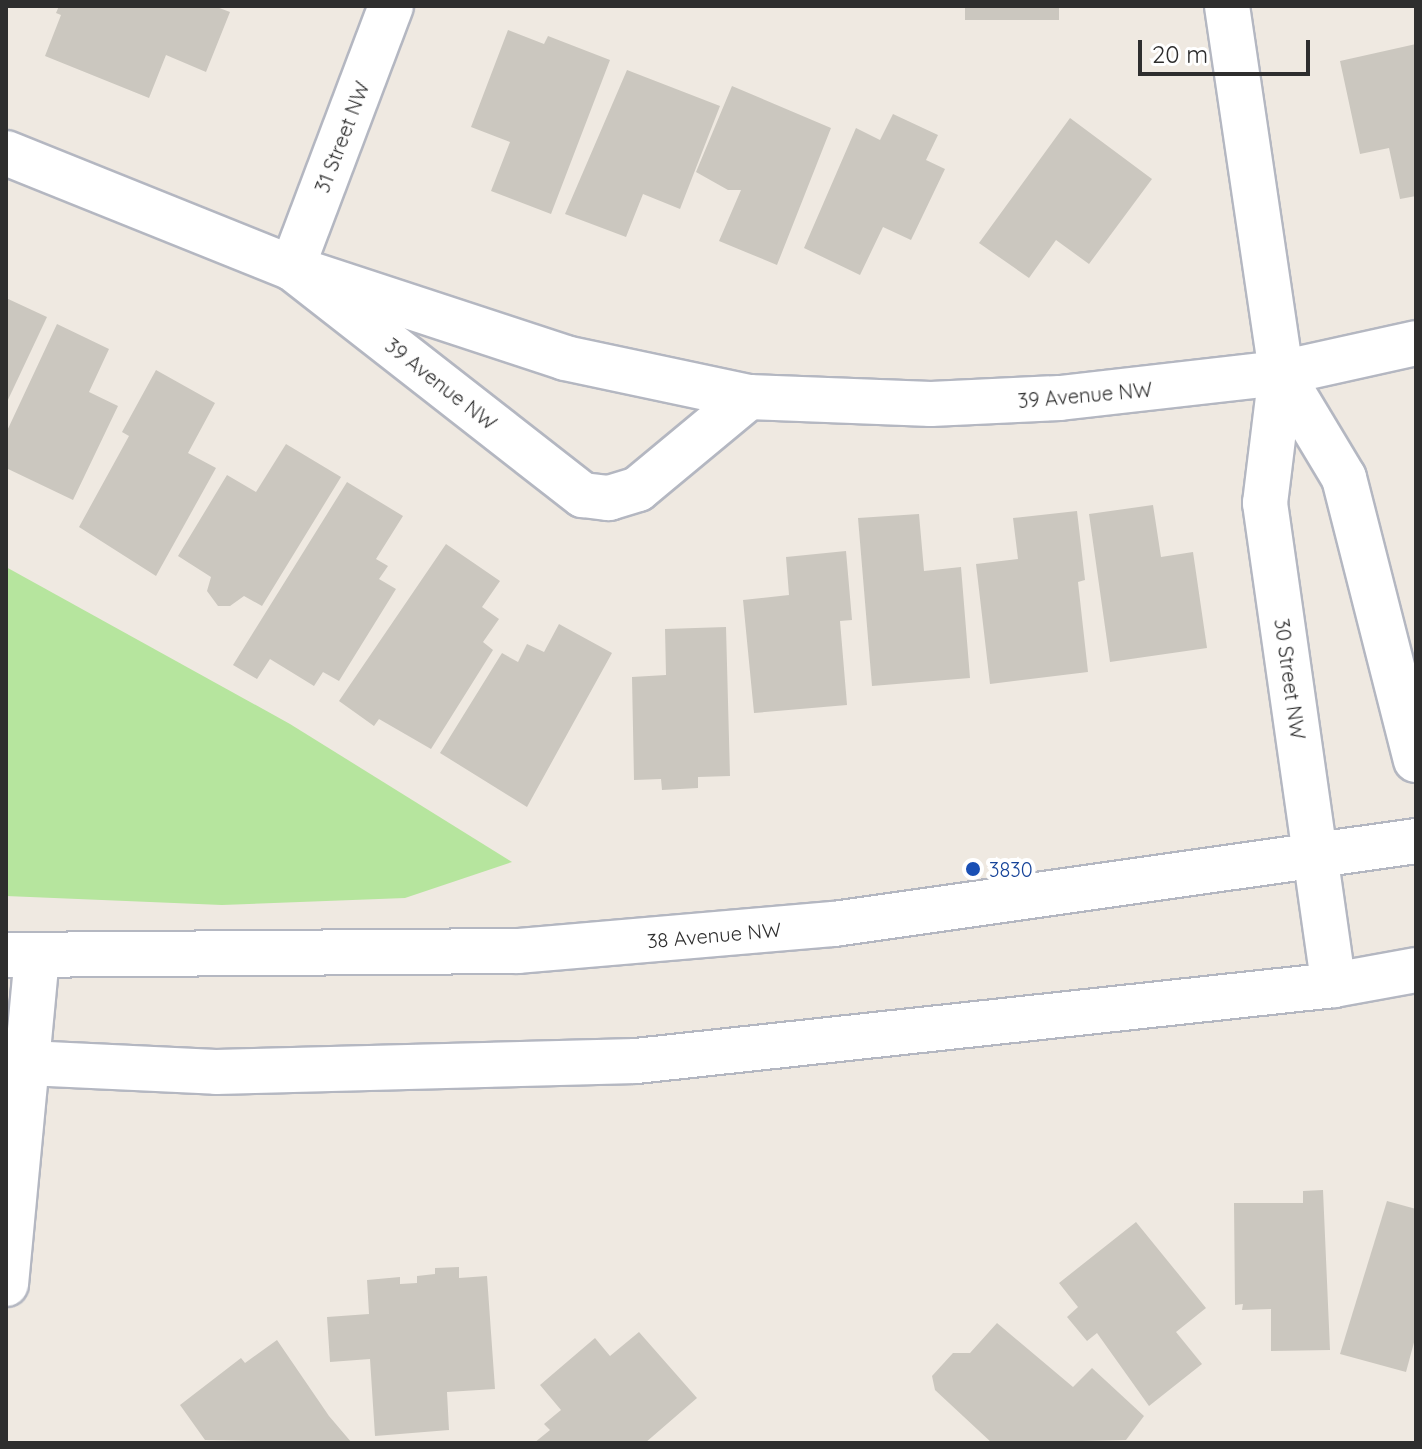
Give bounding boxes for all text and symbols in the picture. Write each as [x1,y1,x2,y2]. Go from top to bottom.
scale bar [1142,24,1314,74]
text: 20 m [1152,39,1208,69]
street label: 31 Street NW [310,78,374,196]
street label: 39 Avenue NW [380,333,502,435]
street label: 39 Avenue NW [1017,377,1153,413]
street label: 30 Street NW [1270,617,1310,741]
place label: 3830 [989,857,1033,881]
marker: 3830 [964,860,982,878]
street label: 38 Avenue NW [646,917,782,953]

